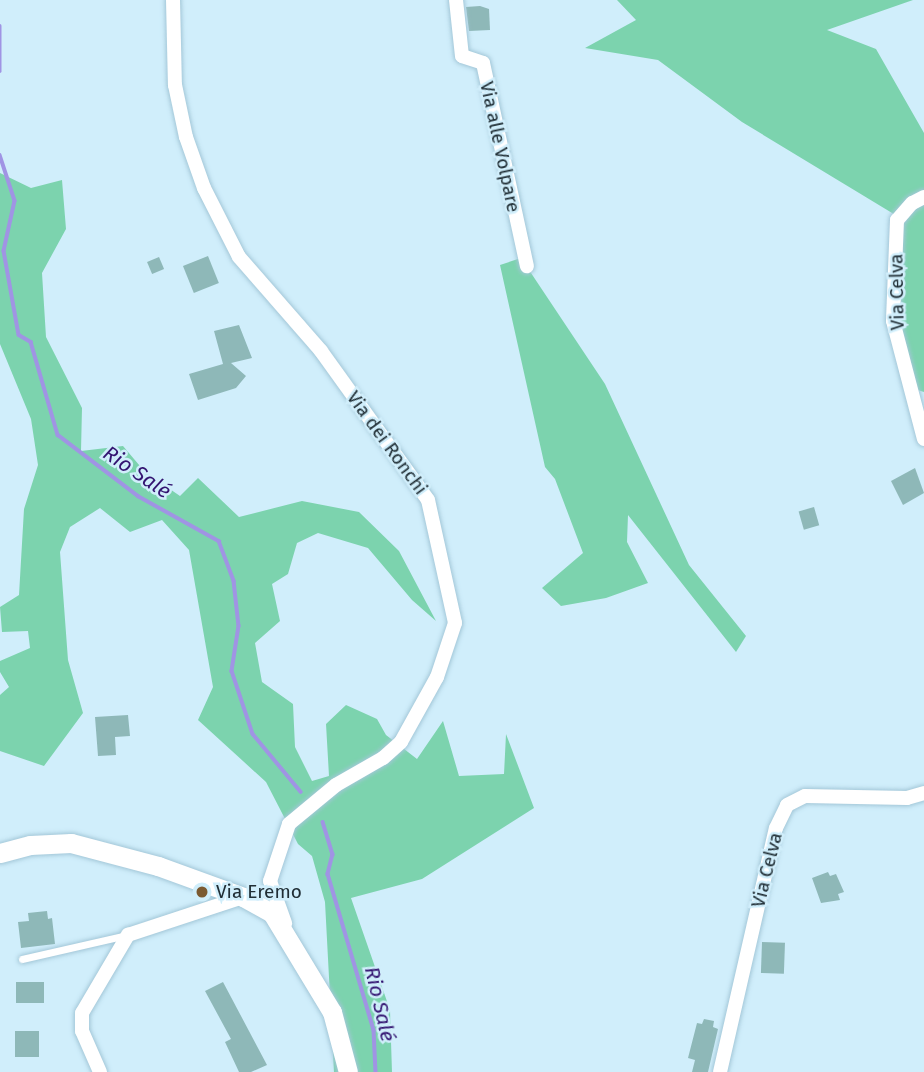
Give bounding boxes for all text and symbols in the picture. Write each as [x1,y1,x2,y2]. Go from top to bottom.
street label: Via alle Volpare [475,79,525,215]
street label: Via Celva [885,253,909,331]
street label: Via dei Ronchi [342,387,432,499]
water label: Rio Salé [98,440,176,504]
street label: Via Celva [747,830,787,910]
place label: Via Eremo [216,881,302,903]
marker: Via Eremo [194,884,210,900]
water label: Rio Salé [359,964,401,1044]

